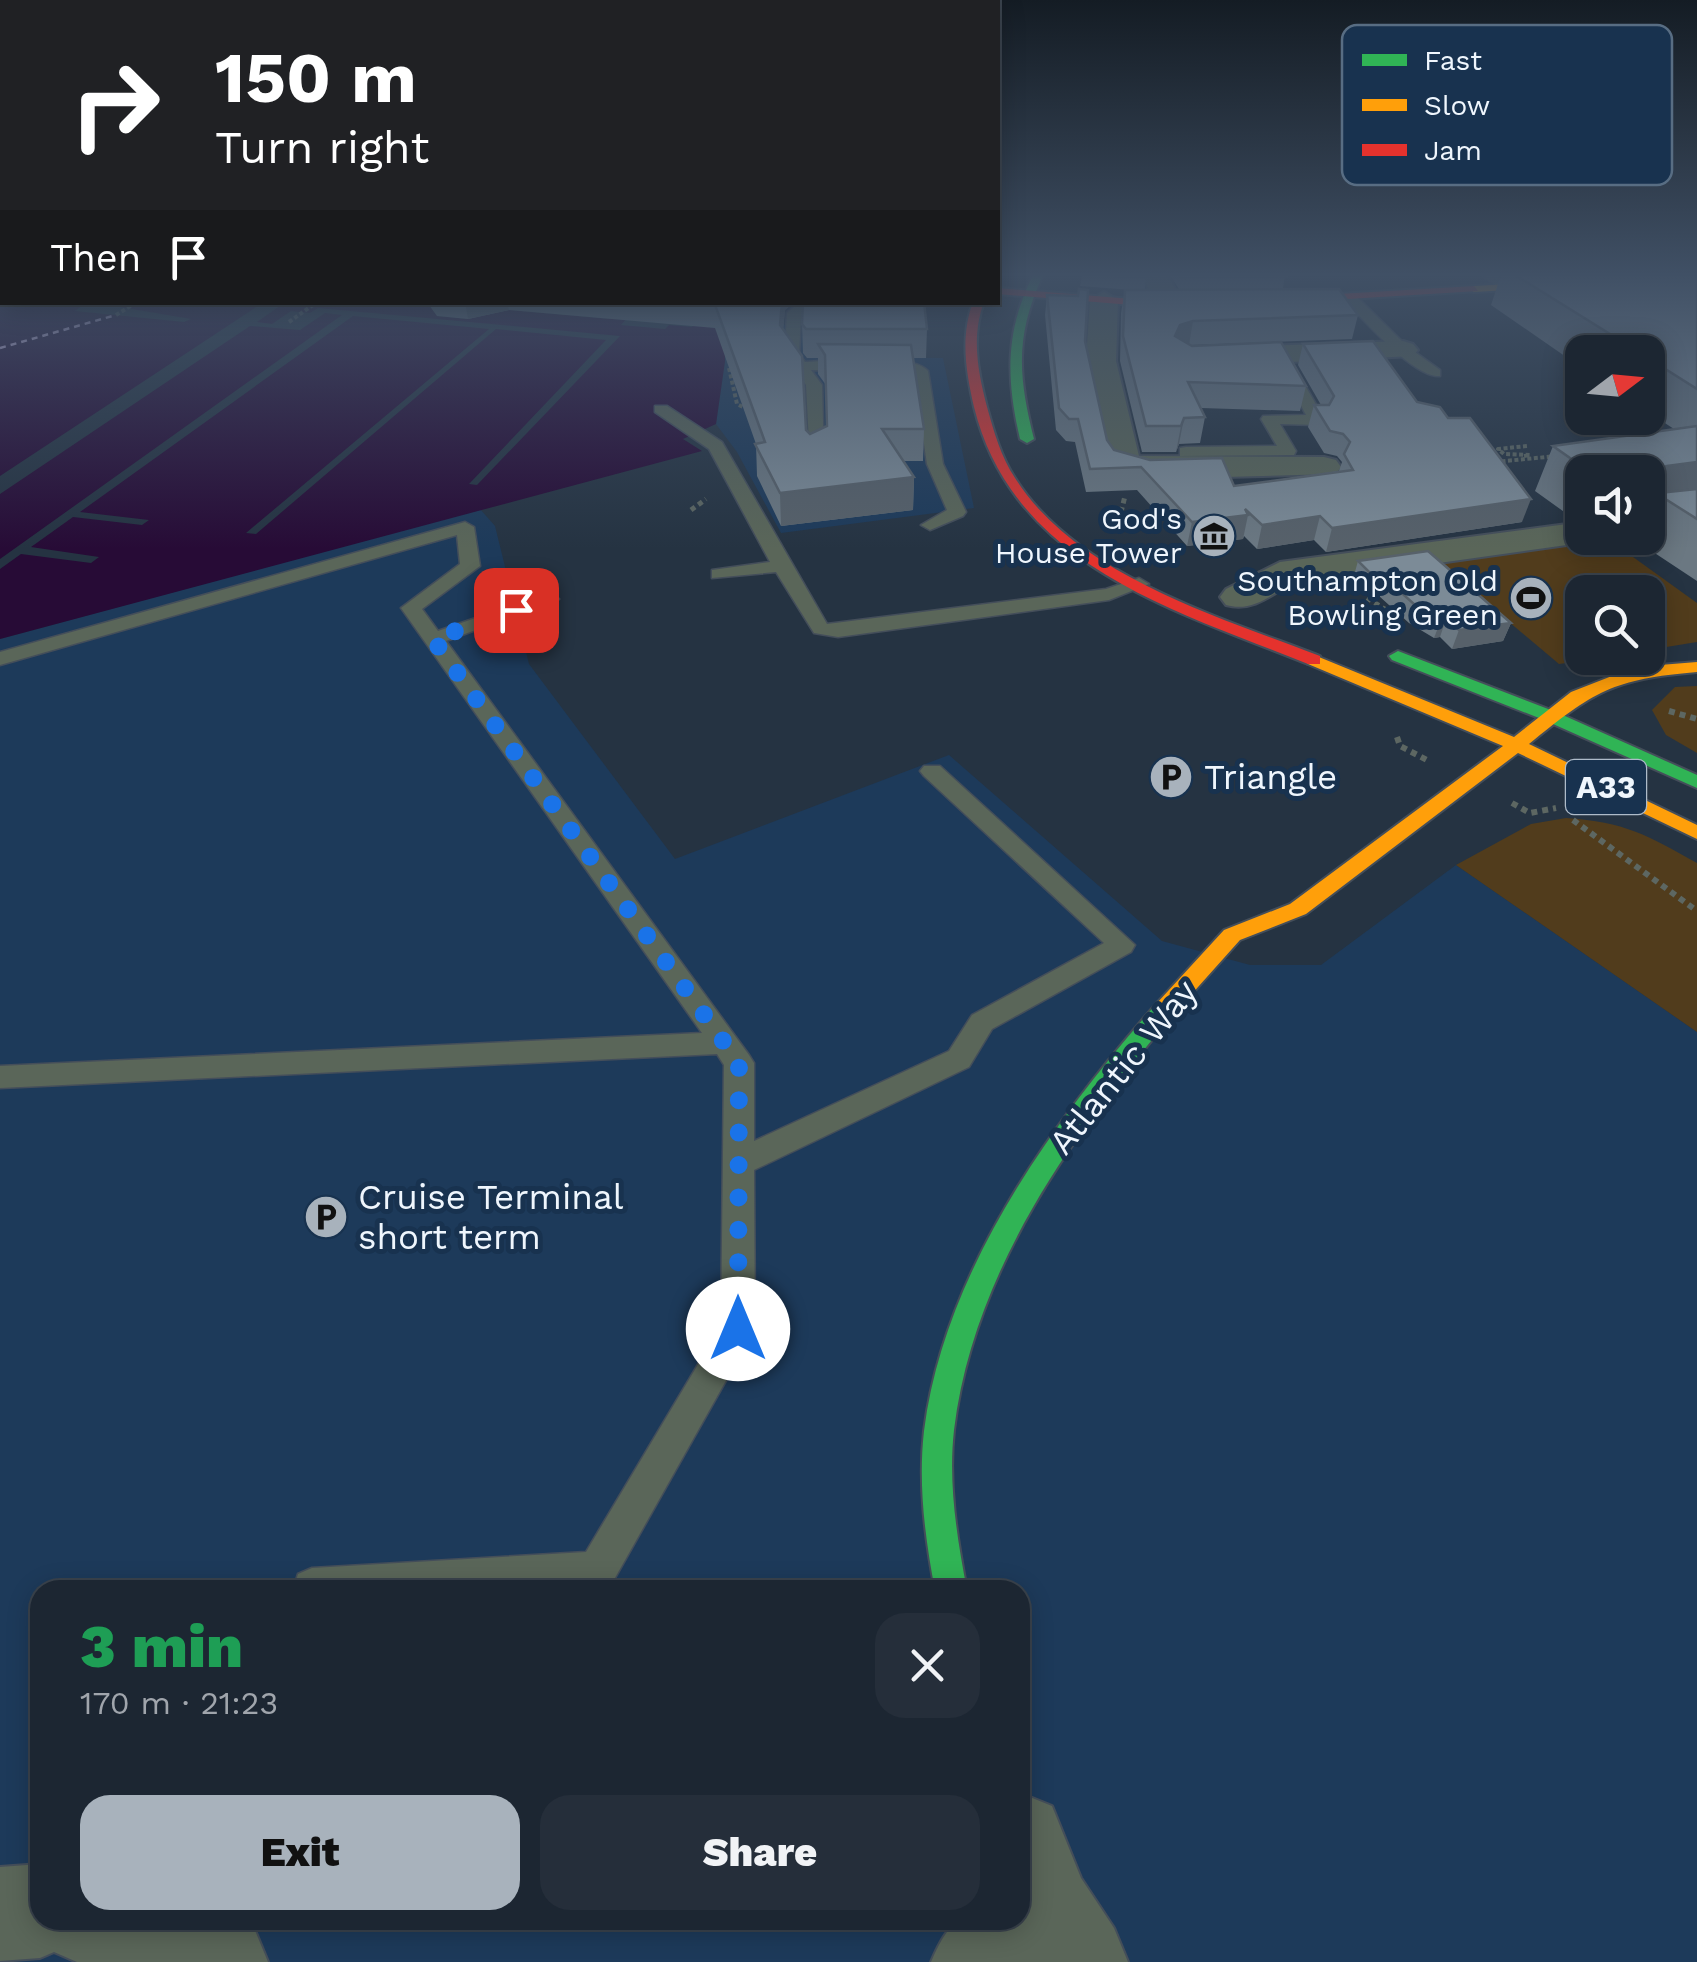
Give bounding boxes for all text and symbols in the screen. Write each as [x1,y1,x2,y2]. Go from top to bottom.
legend [1342,25,1672,185]
text: 150 m [215,37,417,119]
icon: right [50,40,180,170]
text: Fast [1424,44,1482,77]
text: Slow [1424,89,1490,122]
text: Turn right [215,121,429,174]
text: Jam [1424,134,1482,167]
icon: arrive [161,230,216,285]
text: Then [50,236,141,280]
north arrow [1565,335,1665,435]
map controls [1565,335,1665,675]
button: sound [1565,455,1665,555]
place label: God's House Tower [995,501,1182,570]
museum icon: God's House Tower [1191,513,1237,559]
place label: Southampton Old Bowling Green [1237,563,1498,632]
pin [474,568,559,653]
sports icon: Southampton Old Bowling Green [1508,575,1554,621]
button: search [1565,575,1665,675]
icon: arrive [489,583,544,638]
parking icon: Triangle [1148,754,1194,800]
place label: Triangle [1204,756,1337,798]
road number: A33 [1566,760,1646,814]
street label: Atlantic Way [1040,971,1206,1163]
place label: Cruise Terminal short term [358,1176,624,1258]
parking icon: Cruise Terminal short term [303,1194,349,1240]
position arrow [686,1277,790,1381]
text: 3 min [80,1611,243,1682]
button: close [875,1613,980,1718]
text: 170 m · 21:23 [80,1684,278,1722]
button: Exit [80,1795,520,1910]
button: Share [540,1795,980,1910]

